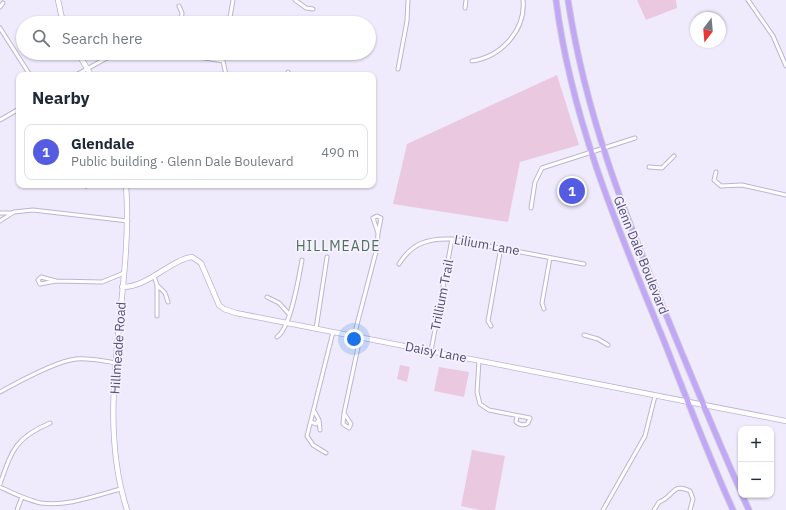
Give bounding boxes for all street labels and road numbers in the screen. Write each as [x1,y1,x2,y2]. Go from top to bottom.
street label: Glenn Dale Boulevard [609,193,673,317]
street label: Lilium Lane [453,231,521,259]
street label: Trillium Trail [427,257,457,332]
street label: Hillmeade Road [106,301,130,395]
street label: Daisy Lane [404,338,468,366]

